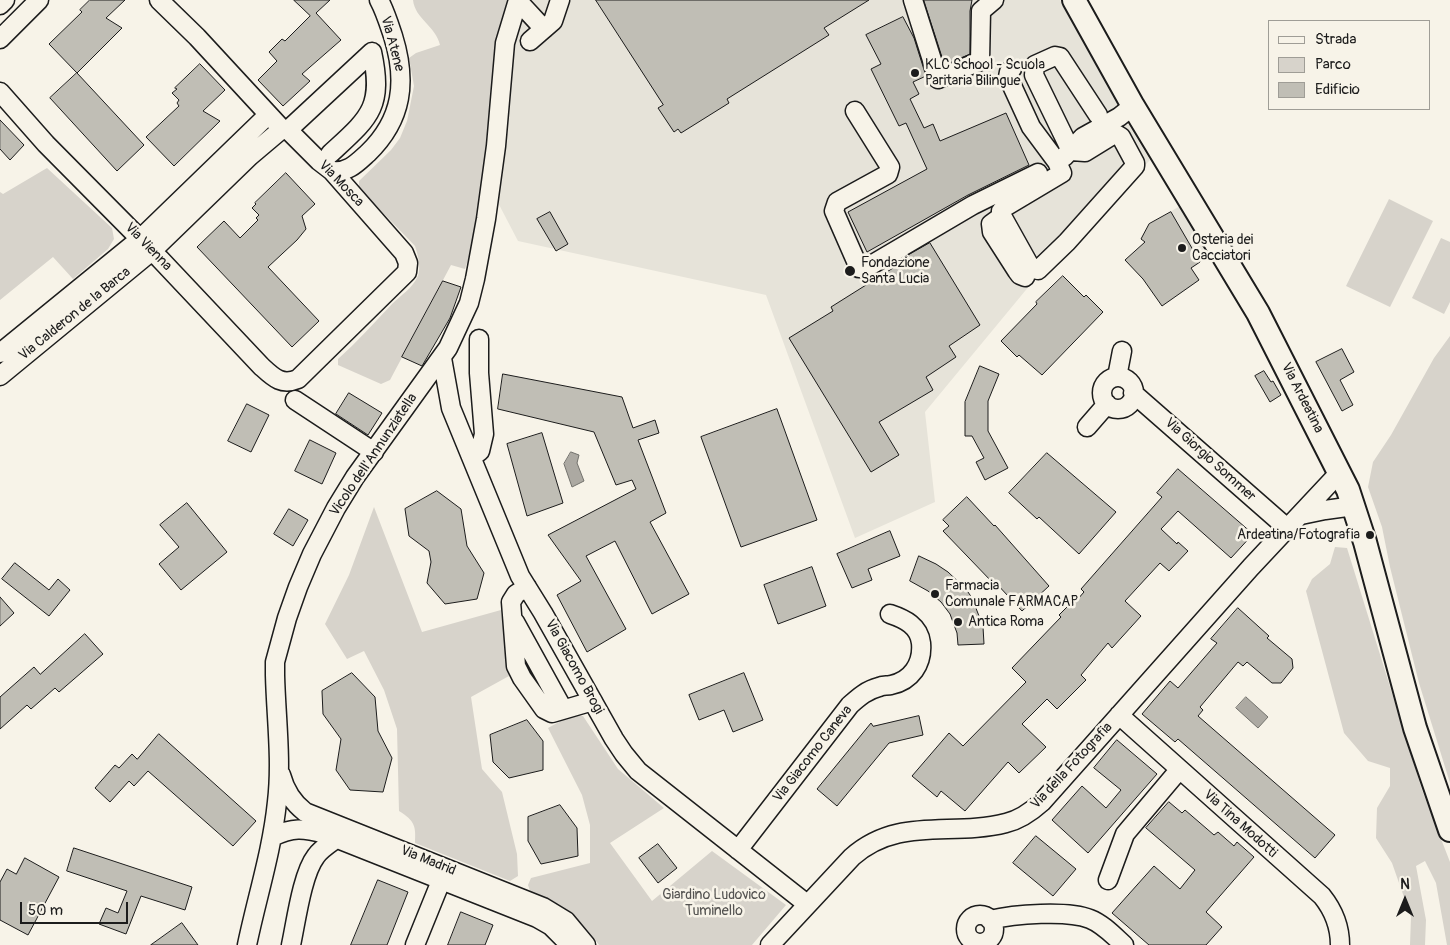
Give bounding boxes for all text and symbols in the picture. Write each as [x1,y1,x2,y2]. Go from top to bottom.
street label: Via Atene [377,14,407,74]
legend [1268,20,1430,110]
text: Strada [1315,30,1356,49]
text: Parco [1315,55,1351,74]
place label: KLC School - Scuola Paritaria Bilingue [925,57,1045,90]
marker: KLC School - Scuola Paritaria Bilingue [909,67,921,79]
text: Edificio [1315,80,1360,99]
street label: Via Mosca [315,157,367,211]
street label: Via Vienna [121,219,175,275]
place label: Osteria dei Cacciatori [1192,232,1253,264]
marker: Osteria dei Cacciatori [1176,242,1188,254]
place label: Fondazione Santa Lucia [861,255,929,288]
street label: Via Calderon de la Barca [16,264,134,364]
marker: Fondazione Santa Lucia [843,264,857,278]
street label: Via Ardeatina [1277,360,1327,436]
street label: Vicolo dell'Annunziatella [327,391,421,519]
street label: Via Giorgio Sommer [1161,415,1259,505]
place label: Ardeatina/Fotografia [1237,527,1360,543]
marker: Ardeatina/Fotografia [1364,529,1376,541]
place label: Farmacia Comunale FARMACAP [945,578,1078,610]
marker: Farmacia Comunale FARMACAP [929,588,941,600]
place label: Antica Roma [968,614,1044,630]
marker: Antica Roma [952,616,964,628]
street label: Via Giacomo Brogi [541,617,607,717]
street label: Via Giacomo Caneva [770,702,856,806]
street label: Via della Fotografia [1028,719,1116,813]
street label: Via Tina Modotti [1200,786,1280,862]
street label: Via Madrid [398,842,458,880]
north arrow [1380,875,1430,925]
text: N [1400,876,1410,893]
park label: Giardino Ludovico Tuminello [662,887,766,920]
scale bar [22,892,130,924]
text: 50 m [28,901,63,920]

